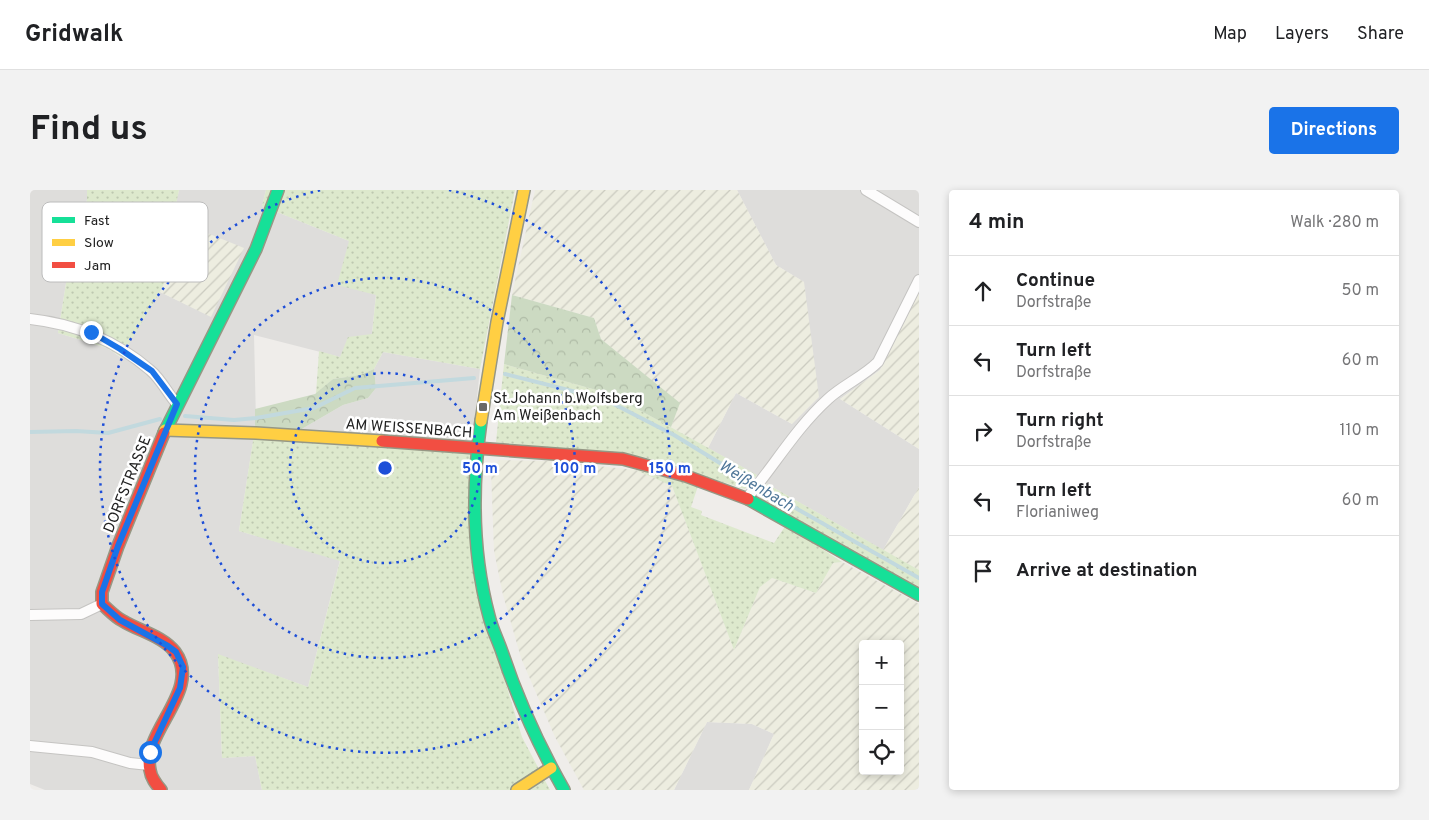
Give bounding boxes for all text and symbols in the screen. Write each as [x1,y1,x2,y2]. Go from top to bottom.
text: Gridwalk [25,20,123,50]
text: Map [1213,23,1247,46]
text: Layers [1275,23,1329,46]
text: Share [1357,23,1404,46]
button: Directions [1269,107,1399,154]
text: Find us [30,108,148,152]
legend [42,202,208,282]
text: 4 min [969,209,1025,236]
text: Fast [84,213,110,230]
text: Walk · 280 m [1290,213,1379,233]
text: Slow [84,235,114,252]
text: Jam [84,258,111,275]
text: Continue [1016,269,1095,293]
icon: ahead [969,277,997,305]
text: 50 m [1342,281,1379,301]
text: Dorfstraße [1016,293,1091,313]
route end [80,321,103,344]
text: Turn left [1016,339,1092,363]
icon: left [969,347,997,375]
text: 60 m [1342,351,1379,371]
text: Dorfstraße [1016,363,1091,383]
place label: St.Johann b.Wolfsberg Am Weißenbach [493,390,643,426]
marker: St.Johann b.Wolfsberg Am Weißenbach [477,401,489,413]
text: Turn right [1016,409,1104,433]
street label: AM WEISSENBACH [345,416,473,443]
icon: right [969,417,997,445]
text: 110 m [1339,421,1379,441]
street label: DORFSTRASSE [100,433,157,536]
text: Dorfstraße [1016,433,1091,453]
water label: Weißenbach [715,457,797,517]
centre of rings [376,459,394,477]
text: 50 m [462,460,498,479]
text: 100 m [554,460,596,479]
text: 150 m [649,460,691,479]
text: Turn left [1016,479,1092,503]
icon: left [969,487,997,515]
text: 60 m [1342,491,1379,511]
text: Florianiweg [1016,503,1099,523]
icon: arrive [969,557,997,585]
text: Arrive at destination [1016,559,1197,583]
map controls [859,640,904,775]
button: + [859,640,904,685]
button: − [859,685,904,730]
button: locate [859,730,904,775]
route start [139,741,162,764]

